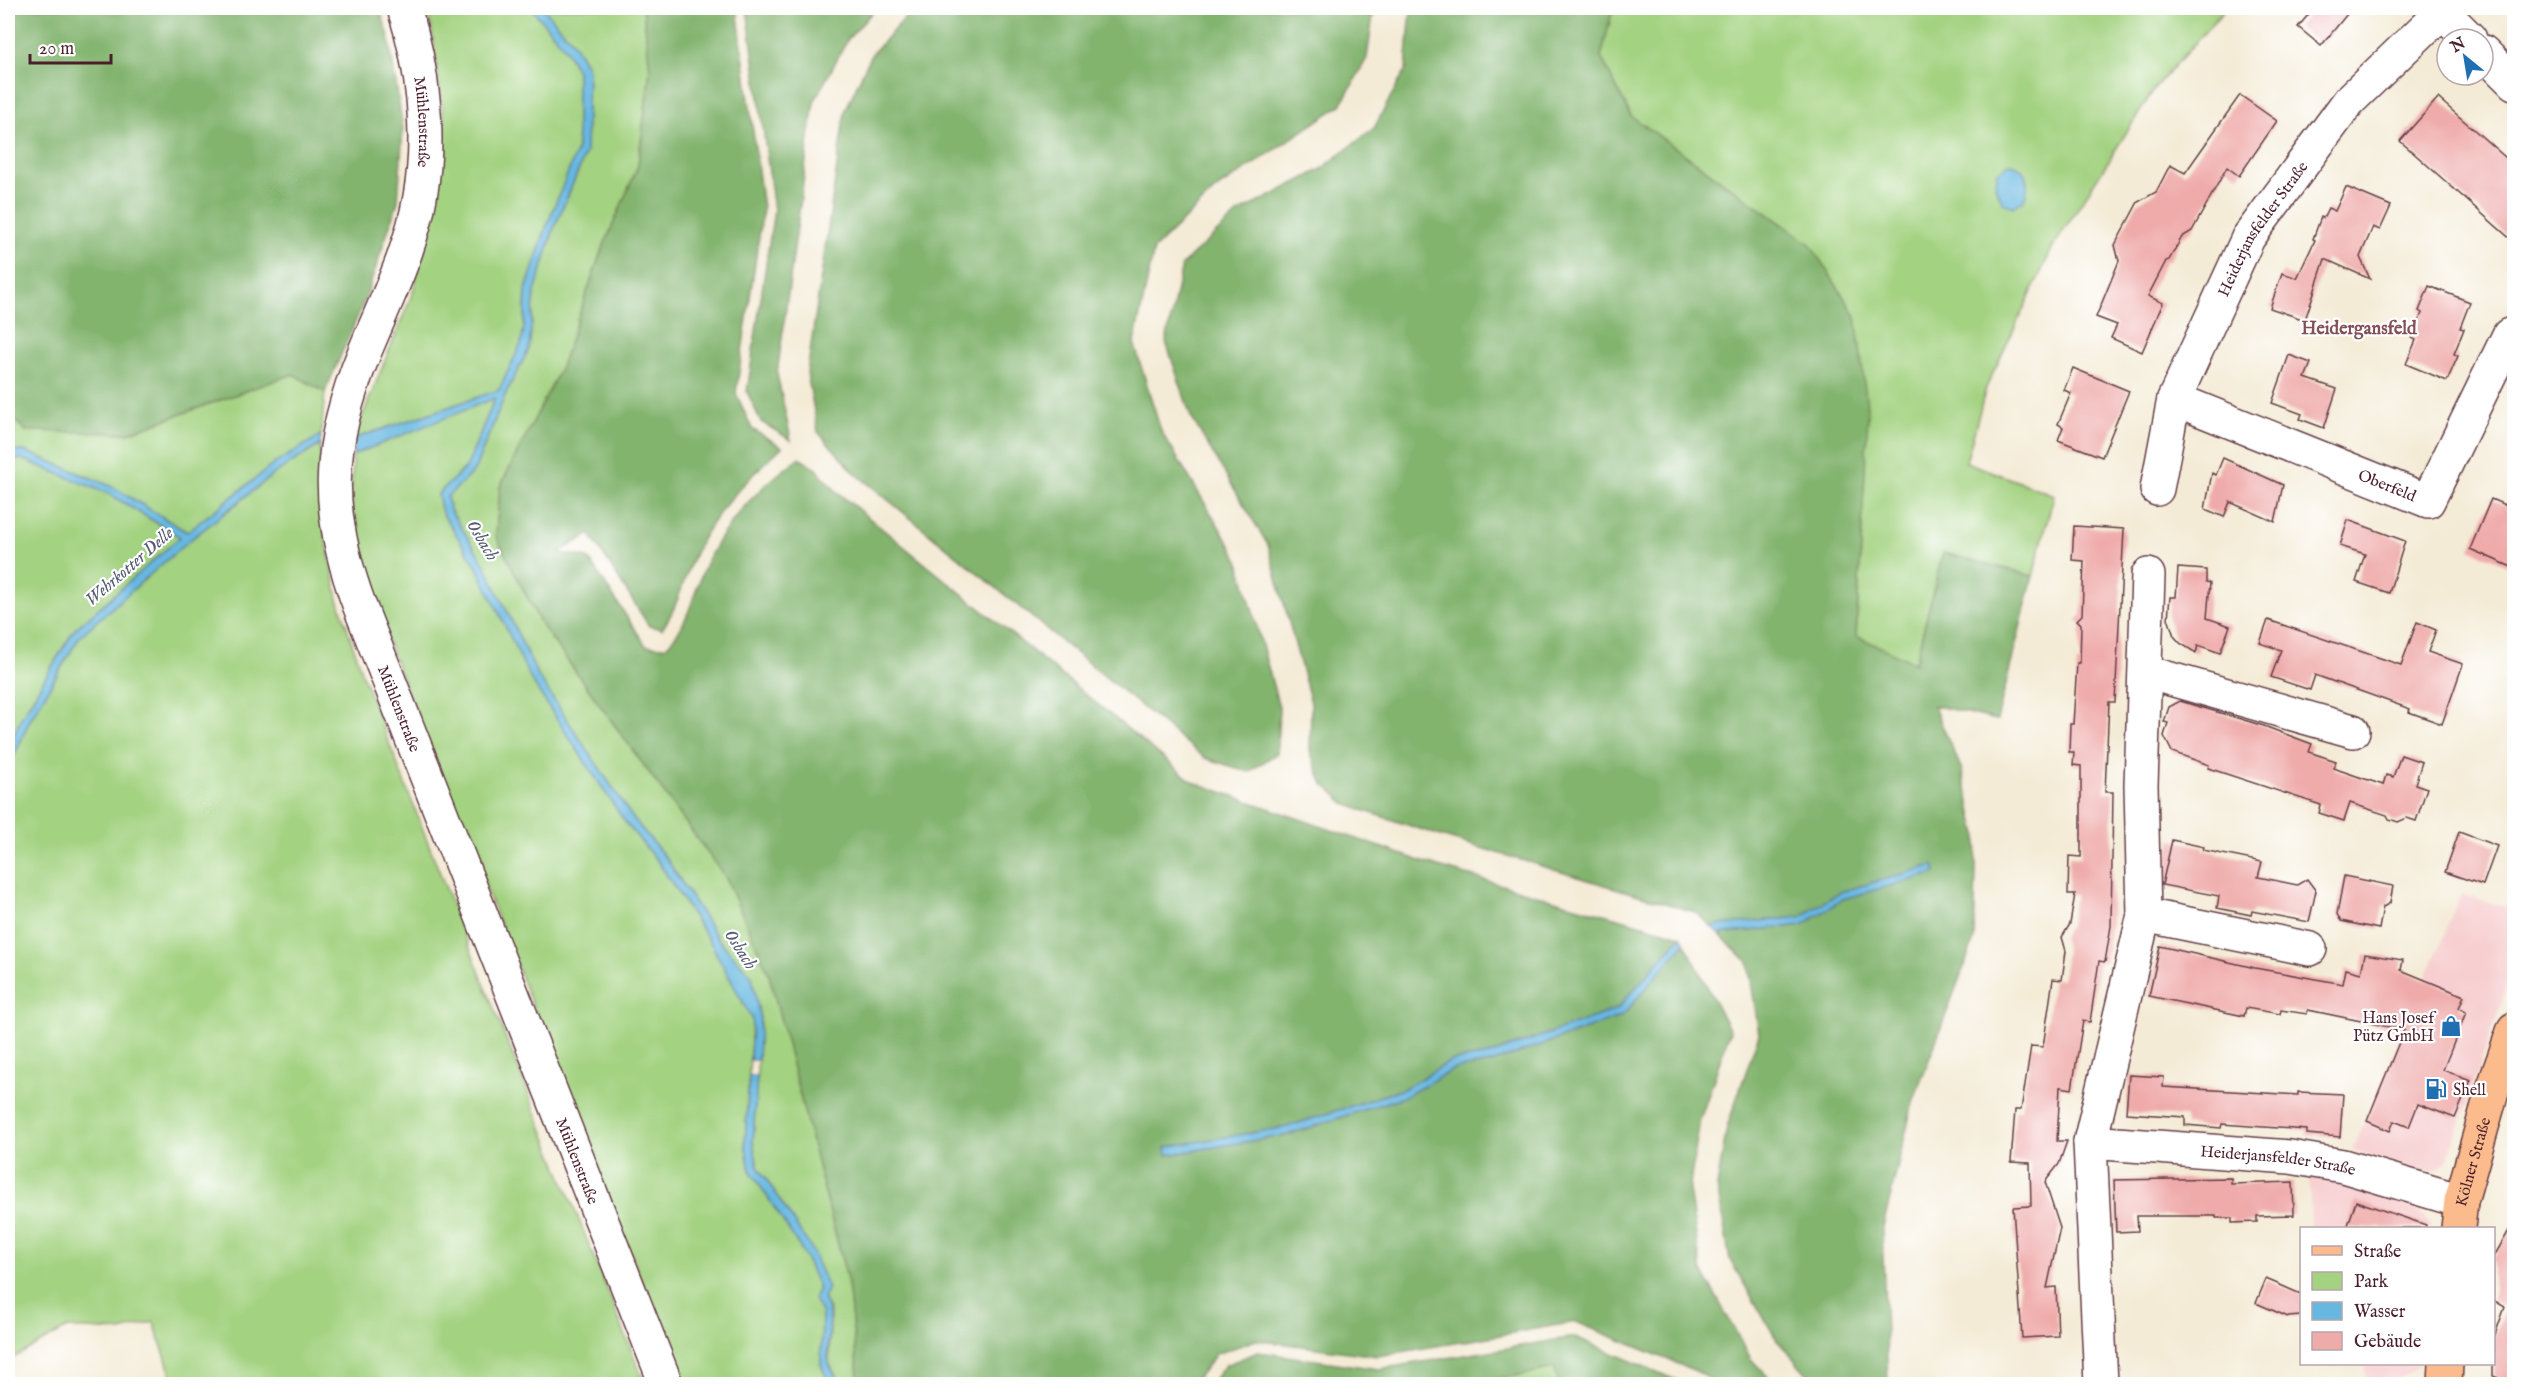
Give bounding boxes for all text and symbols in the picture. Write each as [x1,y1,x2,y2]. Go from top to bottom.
scale bar [30,27,111,65]
north arrow [2435,27,2495,87]
text: N [2447,34,2470,58]
text: 20 m [39,38,74,61]
street label: Mühlenstraße [408,75,433,168]
street label: Heiderjansfelder Straße [2214,158,2313,300]
district label: Heidergansfeld [2301,318,2417,341]
street label: Oberfeld [2355,466,2419,507]
water label: Osbach [461,516,503,566]
water label: Wehrkotter Delle [81,522,179,612]
street label: Mühlenstraße [372,663,424,755]
water label: Osbach [718,925,762,975]
place label: Hans Josef Pütz GmbH [2353,1009,2437,1047]
shop icon: Hans Josef Pütz GmbH [2439,1014,2463,1038]
fuel station icon: Shell [2424,1077,2448,1101]
place label: Shell [2453,1081,2486,1101]
street label: Mühlenstraße [550,1115,602,1207]
street label: Kölner Straße [2452,1115,2496,1209]
street label: Heiderjansfelder Straße [2200,1142,2358,1181]
legend [2300,1227,2495,1365]
text: Straße [2354,1241,2401,1264]
text: Park [2354,1271,2389,1294]
text: Wasser [2354,1301,2406,1324]
text: Gebäude [2354,1331,2421,1354]

